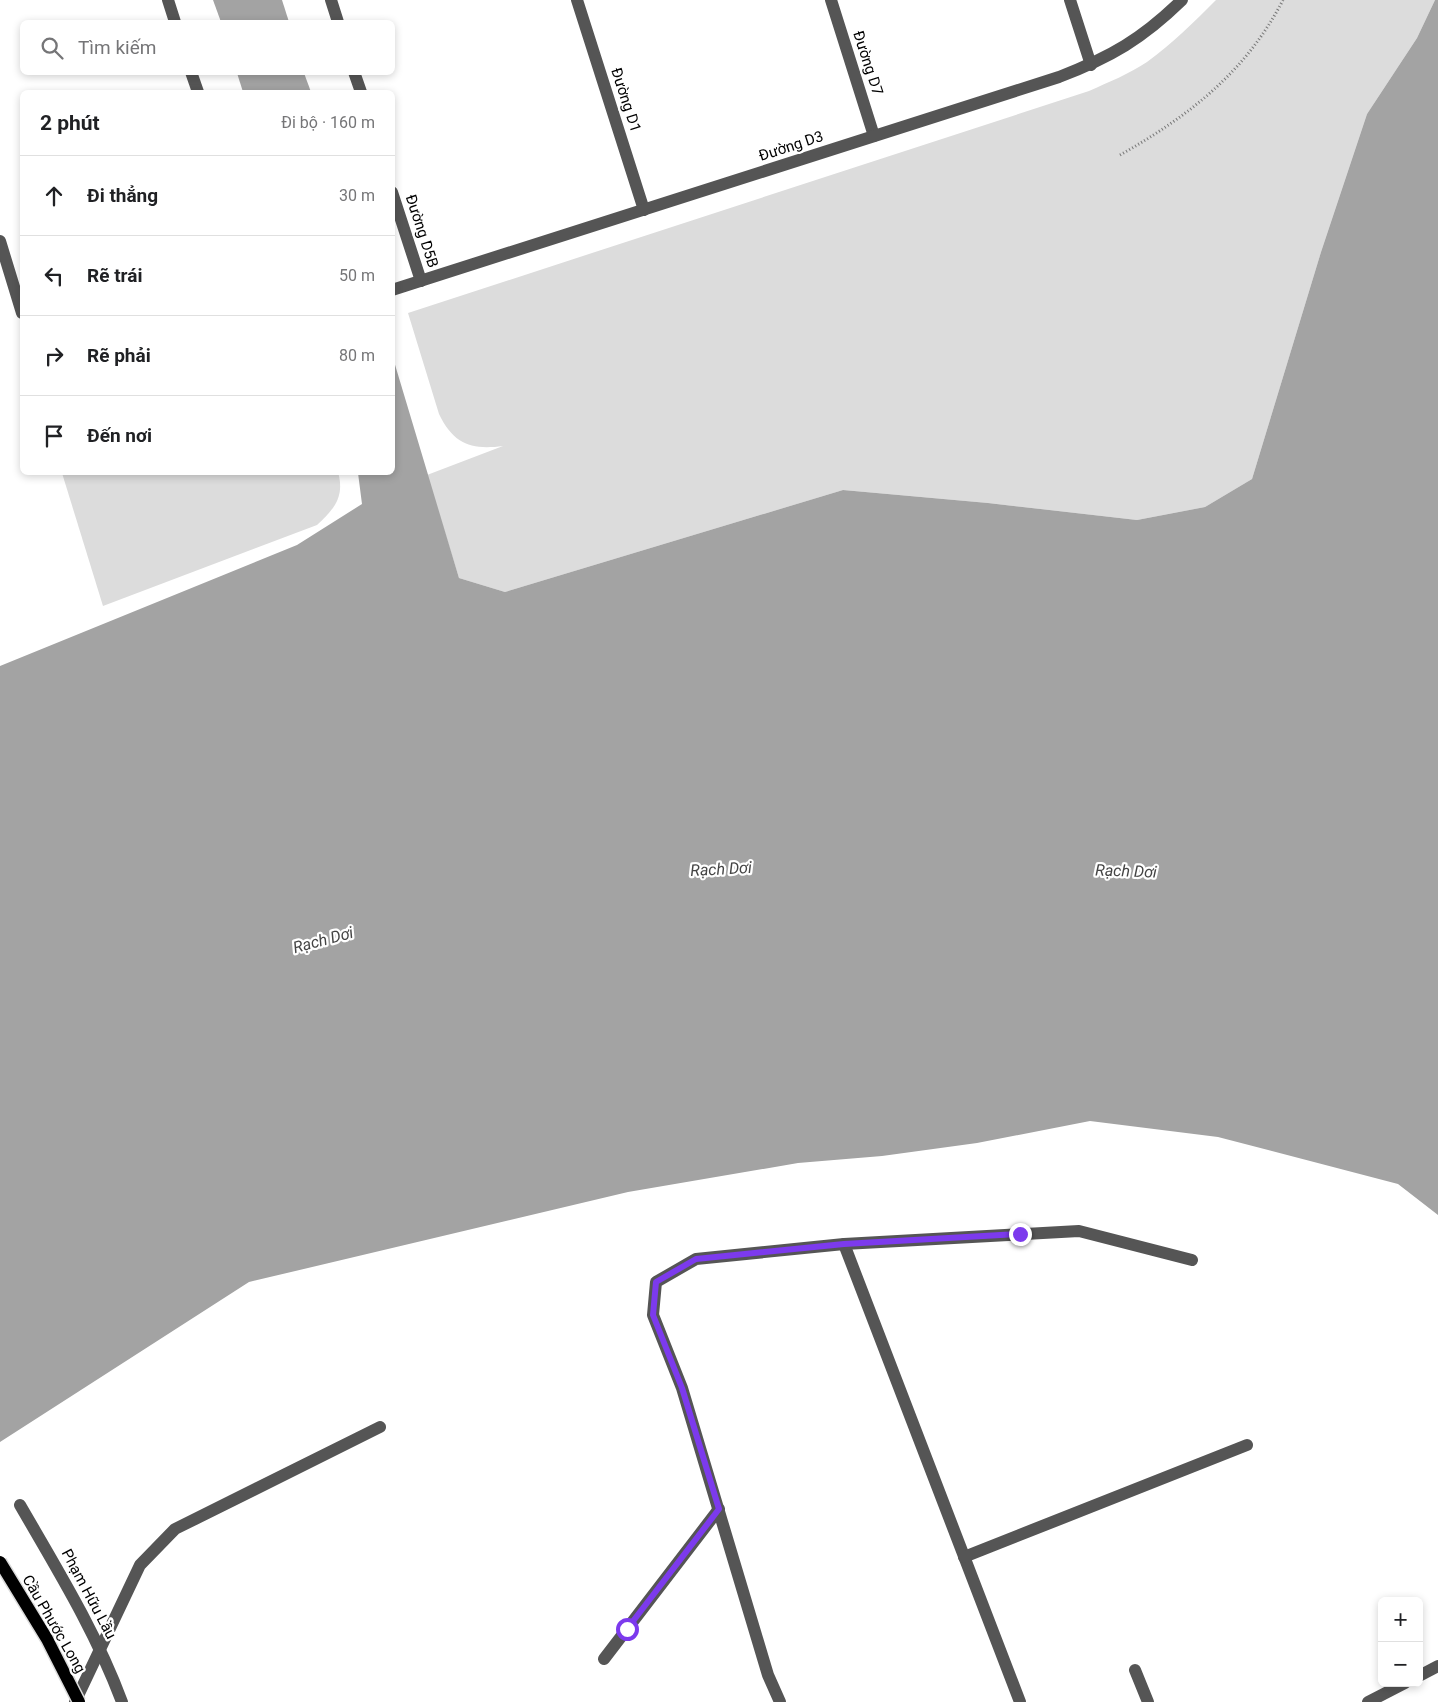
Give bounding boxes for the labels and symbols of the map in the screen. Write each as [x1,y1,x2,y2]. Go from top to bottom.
street label: Đường D7 [849,29,887,97]
street label: Đường D1 [607,66,645,134]
street label: Đường D3 [757,127,825,165]
street label: Đường D5B [402,192,442,270]
water label: Rạch Dơi [690,858,752,880]
water label: Rạch Dơi [1095,860,1157,882]
water label: Rạch Dơi [291,923,355,957]
route end [1009,1223,1032,1246]
street label: Phạm Hữu Lầu [58,1546,120,1642]
street label: Cầu Phước Long [19,1572,89,1676]
route start [616,1618,639,1641]

